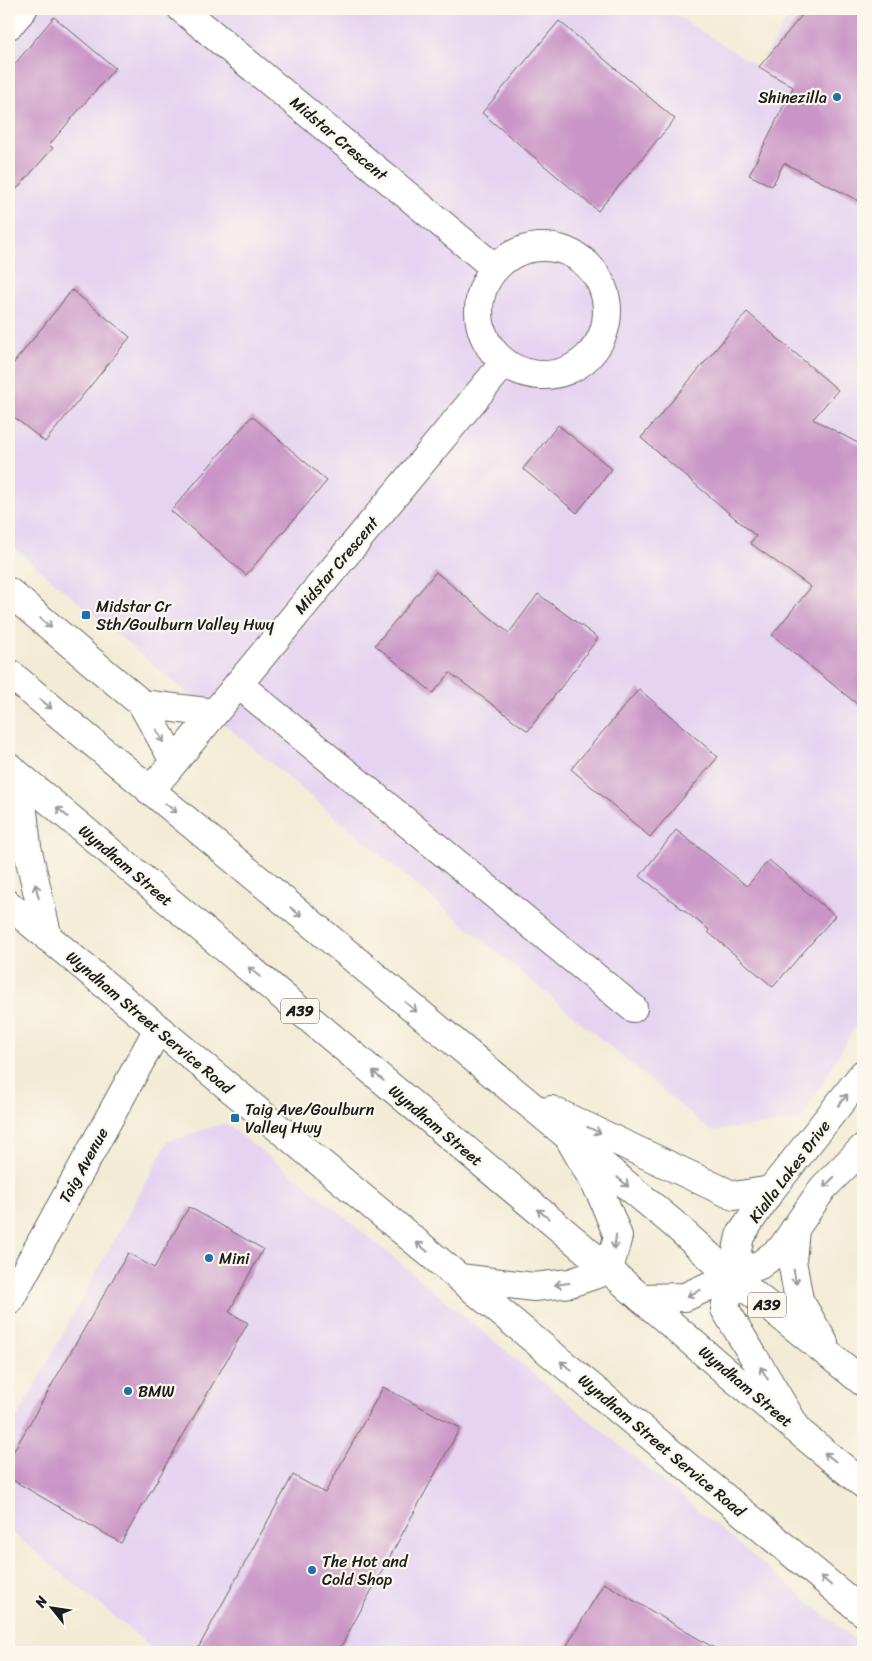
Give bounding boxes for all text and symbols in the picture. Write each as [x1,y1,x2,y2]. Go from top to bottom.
place label: Shinezilla [758,83,827,112]
street label: Midstar Crescent [283,89,395,189]
marker: Shinezilla [831,91,843,103]
street label: Midstar Crescent [287,509,387,621]
place label: Midstar Cr Sth/Goulburn Valley Hwy [96,592,275,639]
marker: Midstar Cr Sth/Goulburn Valley Hwy [80,609,92,621]
one-way arrow [39,618,52,629]
one-way arrow [39,699,52,710]
one-way arrow [155,729,165,744]
one-way arrow [164,803,177,814]
one-way arrow [56,806,69,817]
street label: Wyndham Street [72,817,180,914]
one-way arrow [32,883,41,899]
one-way arrow [289,906,302,917]
street label: Wyndham Street Service Road [59,943,241,1102]
one-way arrow [247,967,260,978]
road number: A39 [281,998,319,1024]
one-way arrow [405,1001,418,1012]
one-way arrow [372,1071,385,1082]
street label: Wyndham Street [382,1077,490,1174]
one-way arrow [837,1094,848,1107]
place label: Taig Ave/Goulburn Valley Hwy [245,1095,375,1142]
marker: Taig Ave/Goulburn Valley Hwy [229,1112,241,1124]
street label: Kialla Lakes Drive [741,1113,838,1229]
street label: Taig Avenue [51,1122,116,1209]
one-way arrow [586,1126,601,1135]
one-way arrow [616,1176,629,1187]
one-way arrow [823,1176,835,1189]
one-way arrow [537,1209,550,1220]
one-way arrow [610,1233,620,1249]
one-way arrow [416,1242,429,1253]
place label: Mini [219,1244,250,1273]
marker: Mini [203,1252,215,1264]
one-way arrow [790,1269,800,1285]
one-way arrow [554,1279,570,1289]
one-way arrow [687,1288,702,1298]
road number: A39 [748,1292,786,1318]
street label: Wyndham Street [692,1338,800,1435]
one-way arrow [559,1360,572,1371]
street label: Wyndham Street Service Road [571,1366,753,1525]
one-way arrow [758,1367,768,1381]
place label: BMW [138,1377,175,1406]
marker: BMW [122,1385,134,1397]
one-way arrow [824,1451,837,1462]
place label: The Hot and Cold Shop [322,1547,409,1594]
marker: The Hot and Cold Shop [306,1564,318,1576]
one-way arrow [819,1575,832,1587]
north arrow [28,1584,78,1634]
text: N [27,1591,55,1613]

